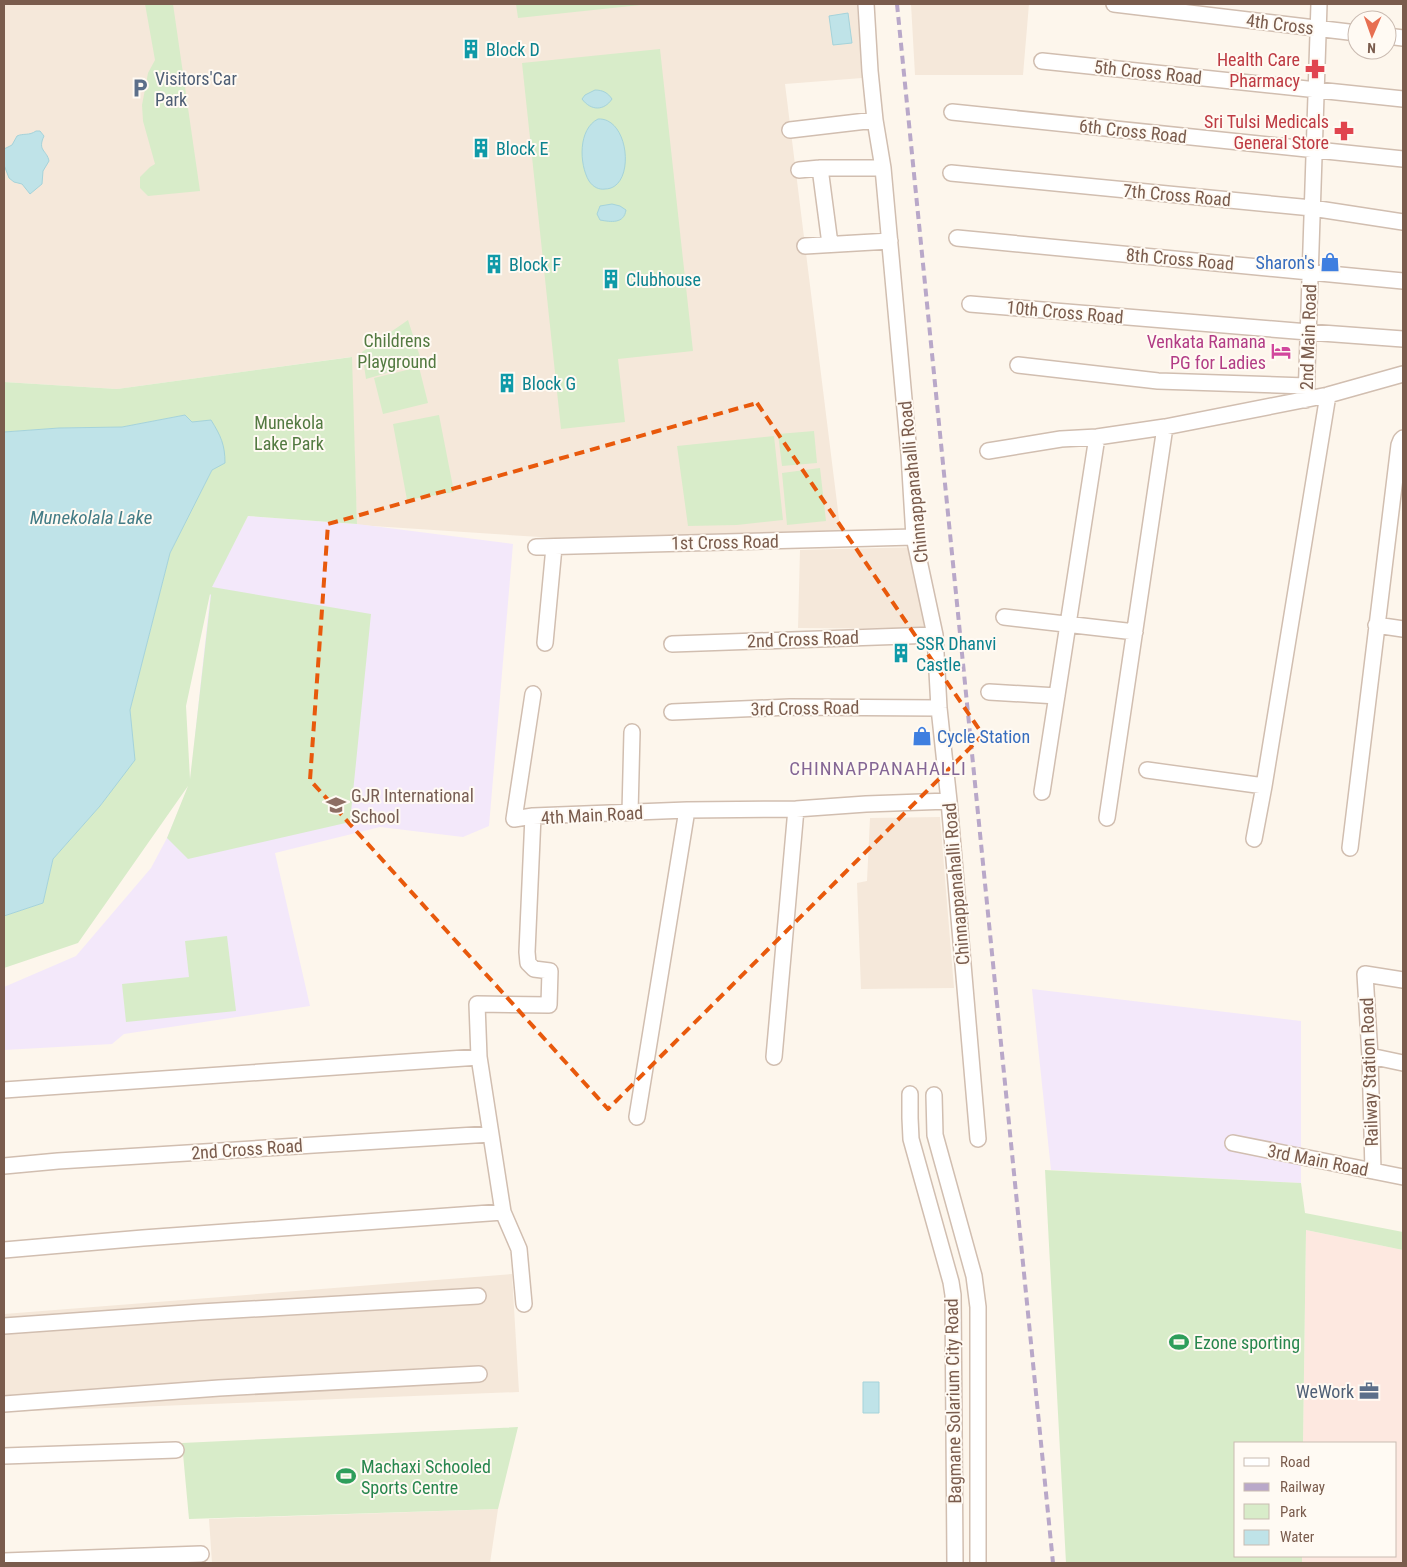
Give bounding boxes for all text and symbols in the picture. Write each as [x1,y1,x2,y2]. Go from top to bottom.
street label: 4th Cross [1245,9,1315,39]
north arrow [1347,10,1397,60]
building icon: Block D [460,38,482,60]
place label: Block D [486,39,540,60]
text: N [1367,40,1376,56]
place label: Health Care Pharmacy [1217,49,1300,91]
street label: 5th Cross Road [1093,56,1203,88]
pharmacy icon: Health Care Pharmacy [1304,58,1326,80]
place label: Visitors'Car Park [155,68,237,110]
parking icon: Visitors'Car Park [129,77,151,99]
place label: Sri Tulsi Medicals General Store [1204,111,1329,153]
street label: 6th Cross Road [1078,115,1188,147]
pharmacy icon: Sri Tulsi Medicals General Store [1333,120,1355,142]
building icon: Block E [470,137,492,159]
place label: Block E [496,138,549,159]
street label: 7th Cross Road [1122,180,1232,210]
street label: 8th Cross Road [1125,244,1235,274]
shop icon: Sharon's [1319,251,1341,273]
place label: Sharon's [1256,252,1315,273]
building icon: Block F [483,253,505,275]
place label: Block F [509,254,562,275]
building icon: Clubhouse [600,268,622,290]
place label: Clubhouse [626,269,701,290]
street label: 2nd Main Road [1296,284,1320,390]
street label: 10th Cross Road [1006,296,1124,328]
park label: Childrens Playground [357,330,437,372]
place label: Venkata Ramana PG for Ladies [1147,331,1266,373]
hotel icon: Venkata Ramana PG for Ladies [1270,340,1292,362]
building icon: Block G [496,372,518,394]
place label: Block G [522,373,576,394]
street label: Chinnappanahalli Road [894,400,932,564]
park label: Munekola Lake Park [254,412,324,454]
water label: Munekolala Lake [30,506,152,529]
street label: 1st Cross Road [671,531,779,553]
street label: 2nd Cross Road [747,627,859,651]
place label: SSR Dhanvi Castle [916,633,997,675]
building icon: SSR Dhanvi Castle [890,642,912,664]
street label: 3rd Cross Road [751,697,859,719]
shop icon: Cycle Station [911,725,933,747]
place label: Cycle Station [937,726,1030,747]
district label: CHINNAPPANAHALLI [789,757,967,780]
place label: GJR International School [351,785,474,827]
school or university icon: GJR International School [325,794,347,816]
street label: 4th Main Road [540,802,644,828]
street label: Chinnappanahalli Road [938,802,974,966]
street label: Railway Station Road [1356,997,1382,1147]
street label: 2nd Cross Road [190,1135,304,1163]
street label: 3rd Main Road [1266,1140,1370,1180]
street label: Bagmane Solarium City Road [941,1298,965,1504]
sports icon: Ezone sporting [1168,1331,1190,1353]
place label: Ezone sporting [1194,1332,1300,1353]
office icon: WeWork [1358,1380,1380,1402]
place label: WeWork [1296,1381,1354,1402]
legend [1234,1442,1397,1557]
text: Road [1280,1453,1310,1471]
place label: Machaxi Schooled Sports Centre [361,1456,491,1498]
sports icon: Machaxi Schooled Sports Centre [335,1465,357,1487]
text: Railway [1280,1478,1325,1496]
text: Park [1280,1503,1307,1521]
text: Water [1280,1528,1315,1546]

